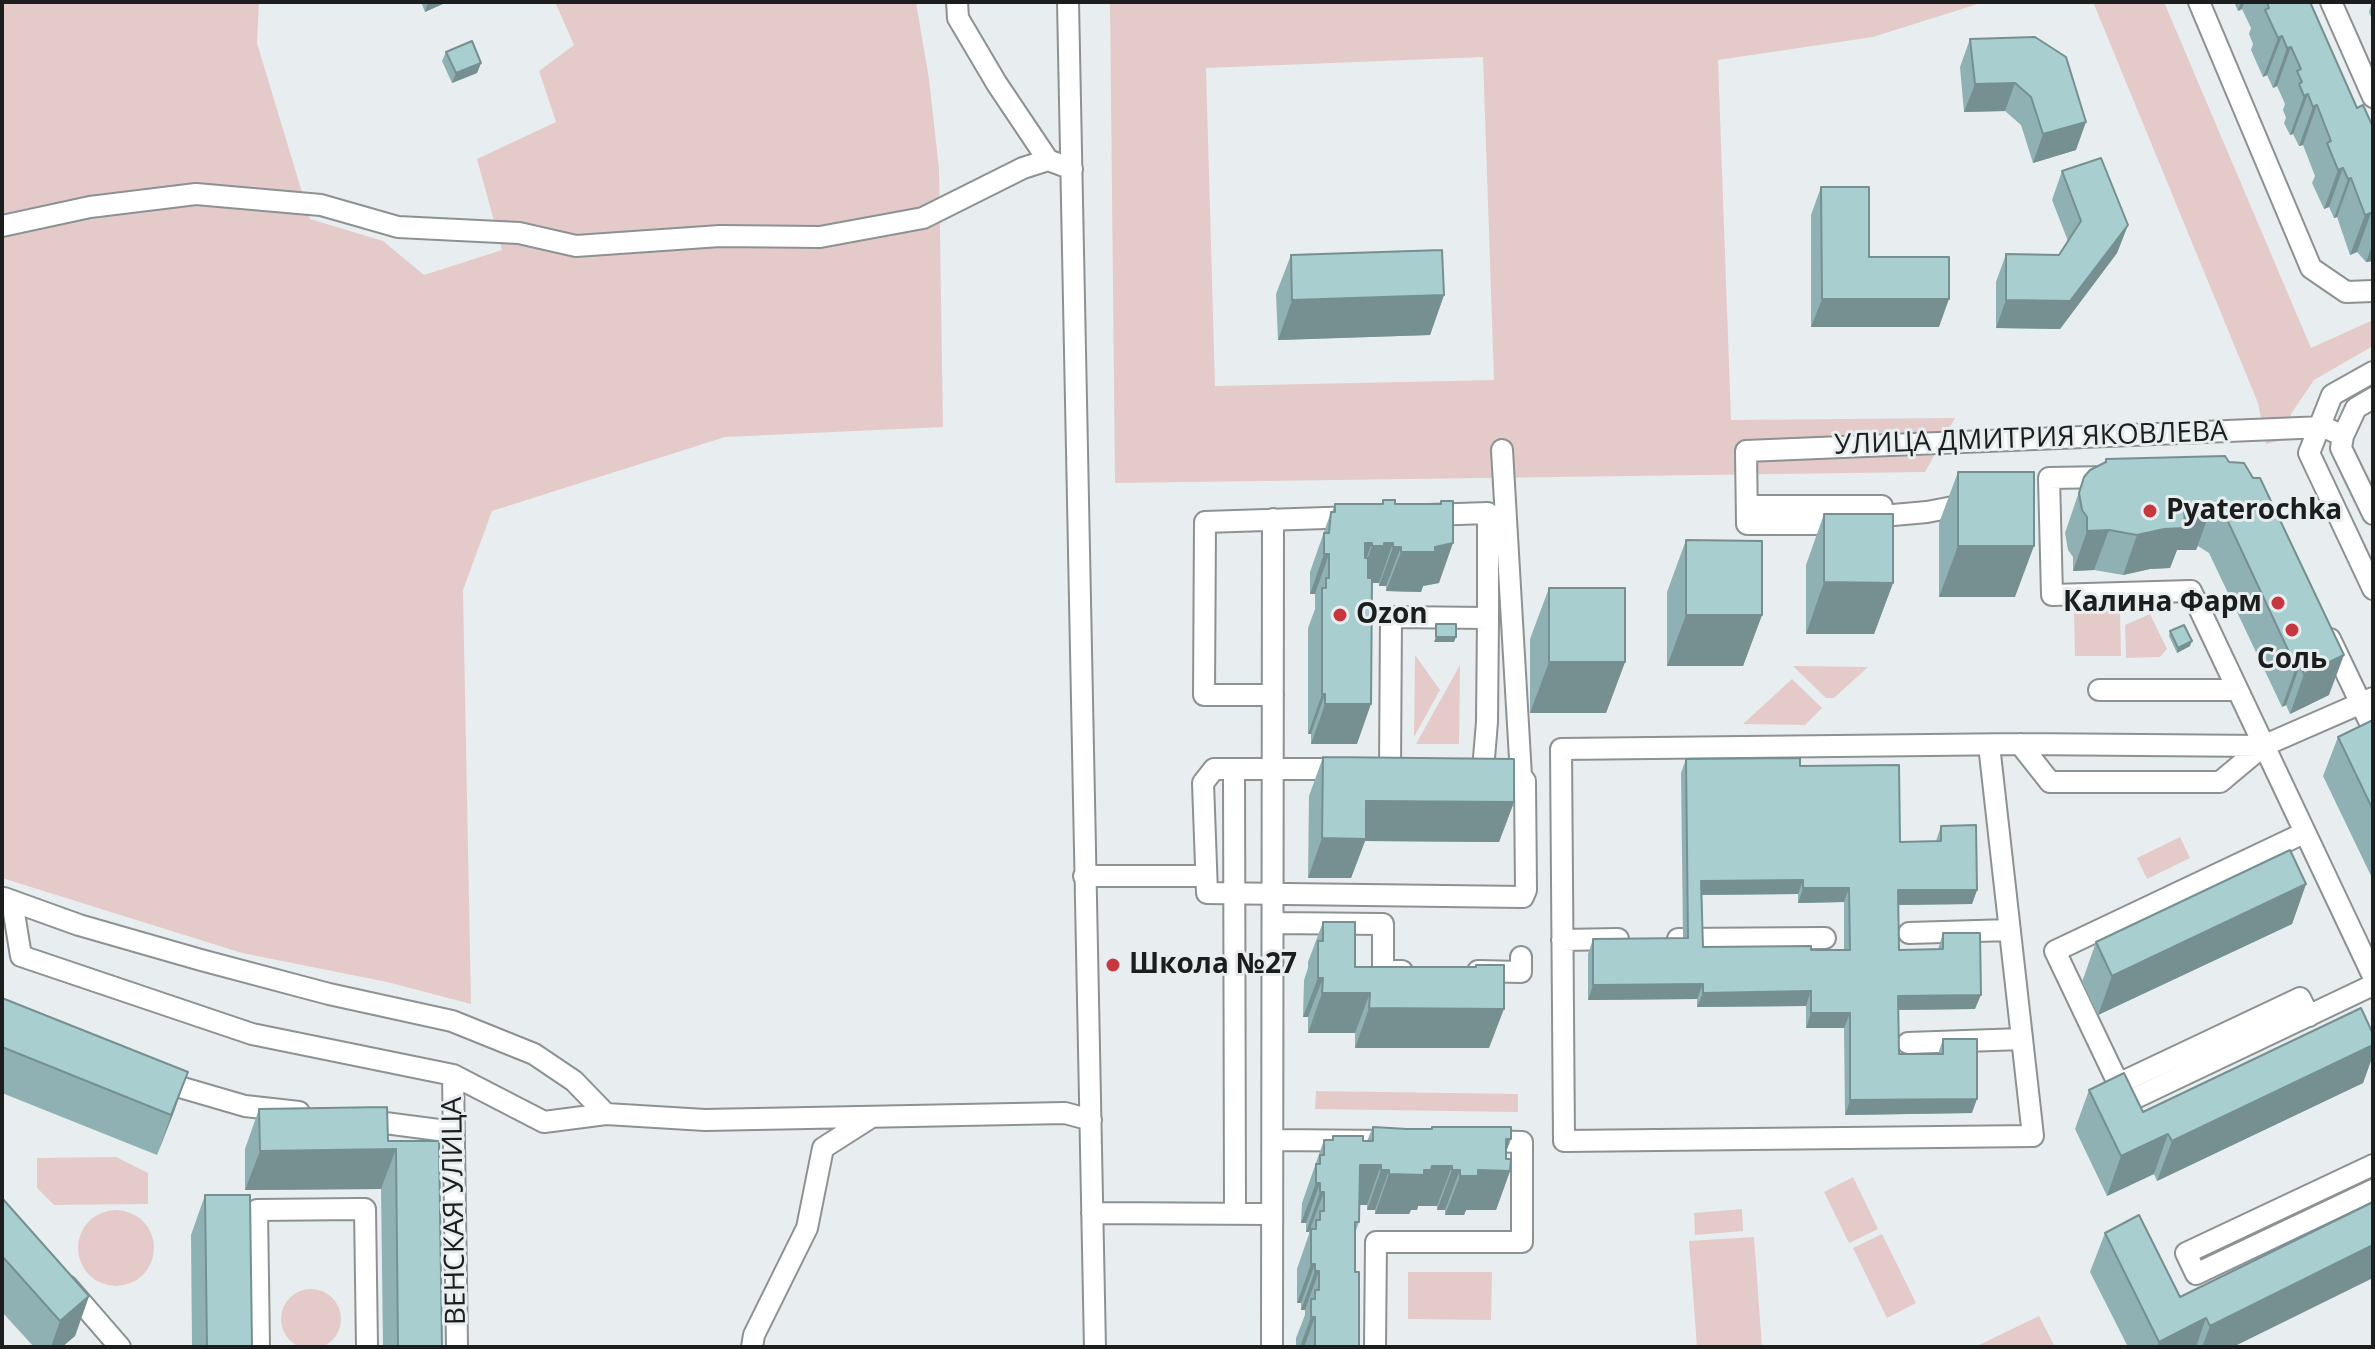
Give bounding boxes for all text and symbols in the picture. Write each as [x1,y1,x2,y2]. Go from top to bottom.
street label: УЛИЦА ДМИТРИЯ ЯКОВЛЕВА [1834,415,2228,463]
place label: Pyaterochka [2166,494,2342,528]
marker: Pyaterochka [2141,502,2159,520]
place label: Калина Фарм [2063,586,2262,620]
marker: Калина Фарм [2269,594,2287,612]
place label: Ozon [1356,598,1428,632]
marker: Ozon [1331,606,1349,624]
marker: Соль [2283,621,2301,639]
place label: Соль [2257,643,2327,677]
place label: Школа №27 [1129,948,1297,982]
marker: Школа №27 [1104,956,1122,974]
street label: ВЕНСКАЯ УЛИЦА [436,1097,474,1325]

